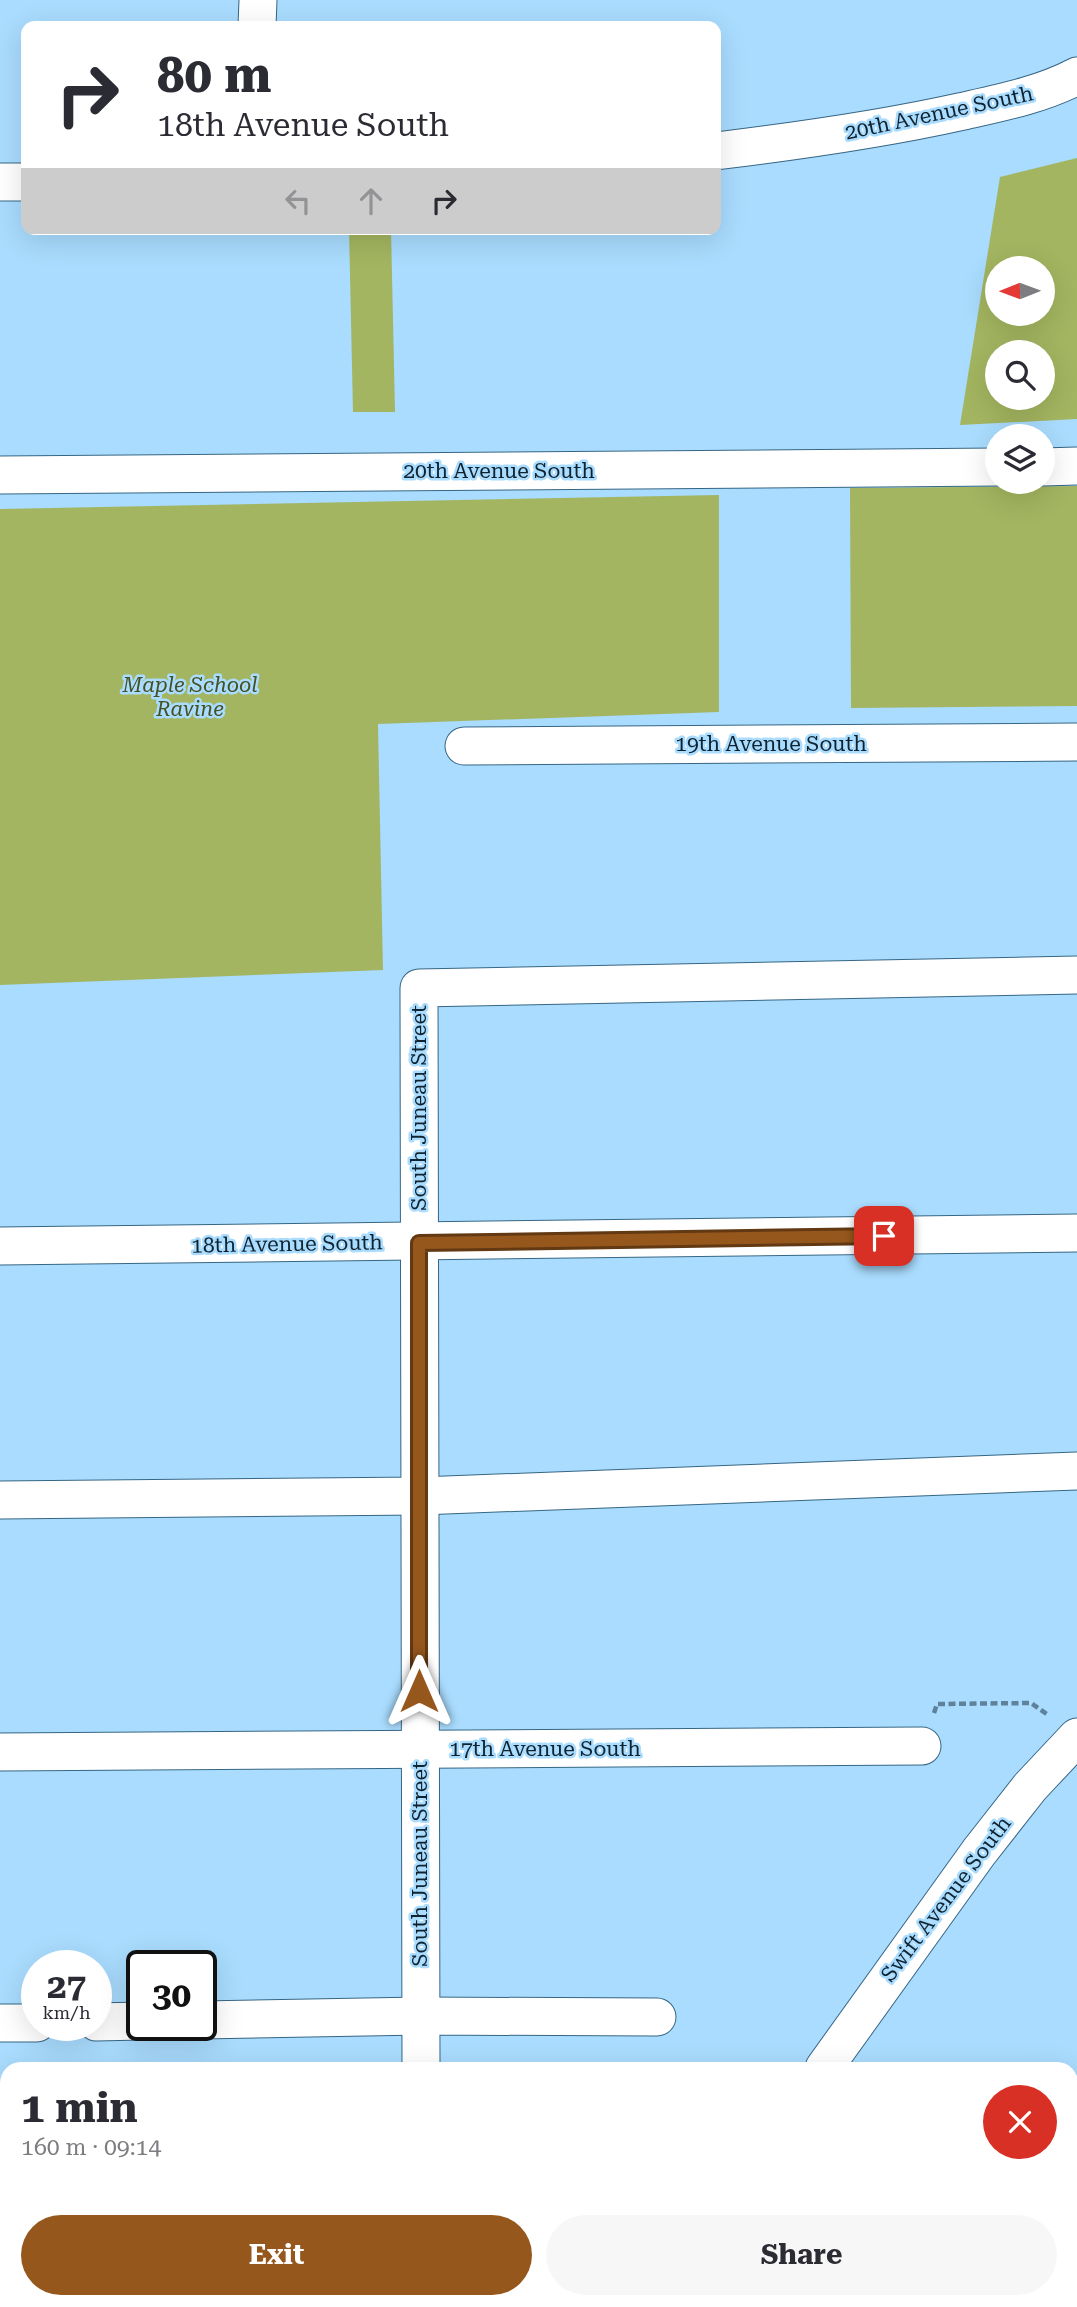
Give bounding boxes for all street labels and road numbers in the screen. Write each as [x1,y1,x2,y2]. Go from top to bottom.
street label: 20th Avenue South [843,81,1036,145]
street label: 20th Avenue South [403,459,595,483]
street label: 19th Avenue South [675,732,867,756]
street label: South Juneau Street [407,1005,431,1211]
street label: 18th Avenue South [191,1230,383,1258]
street label: 17th Avenue South [449,1737,641,1761]
street label: South Juneau Street [408,1761,432,1967]
street label: Swift Avenue South [876,1811,1016,1986]

